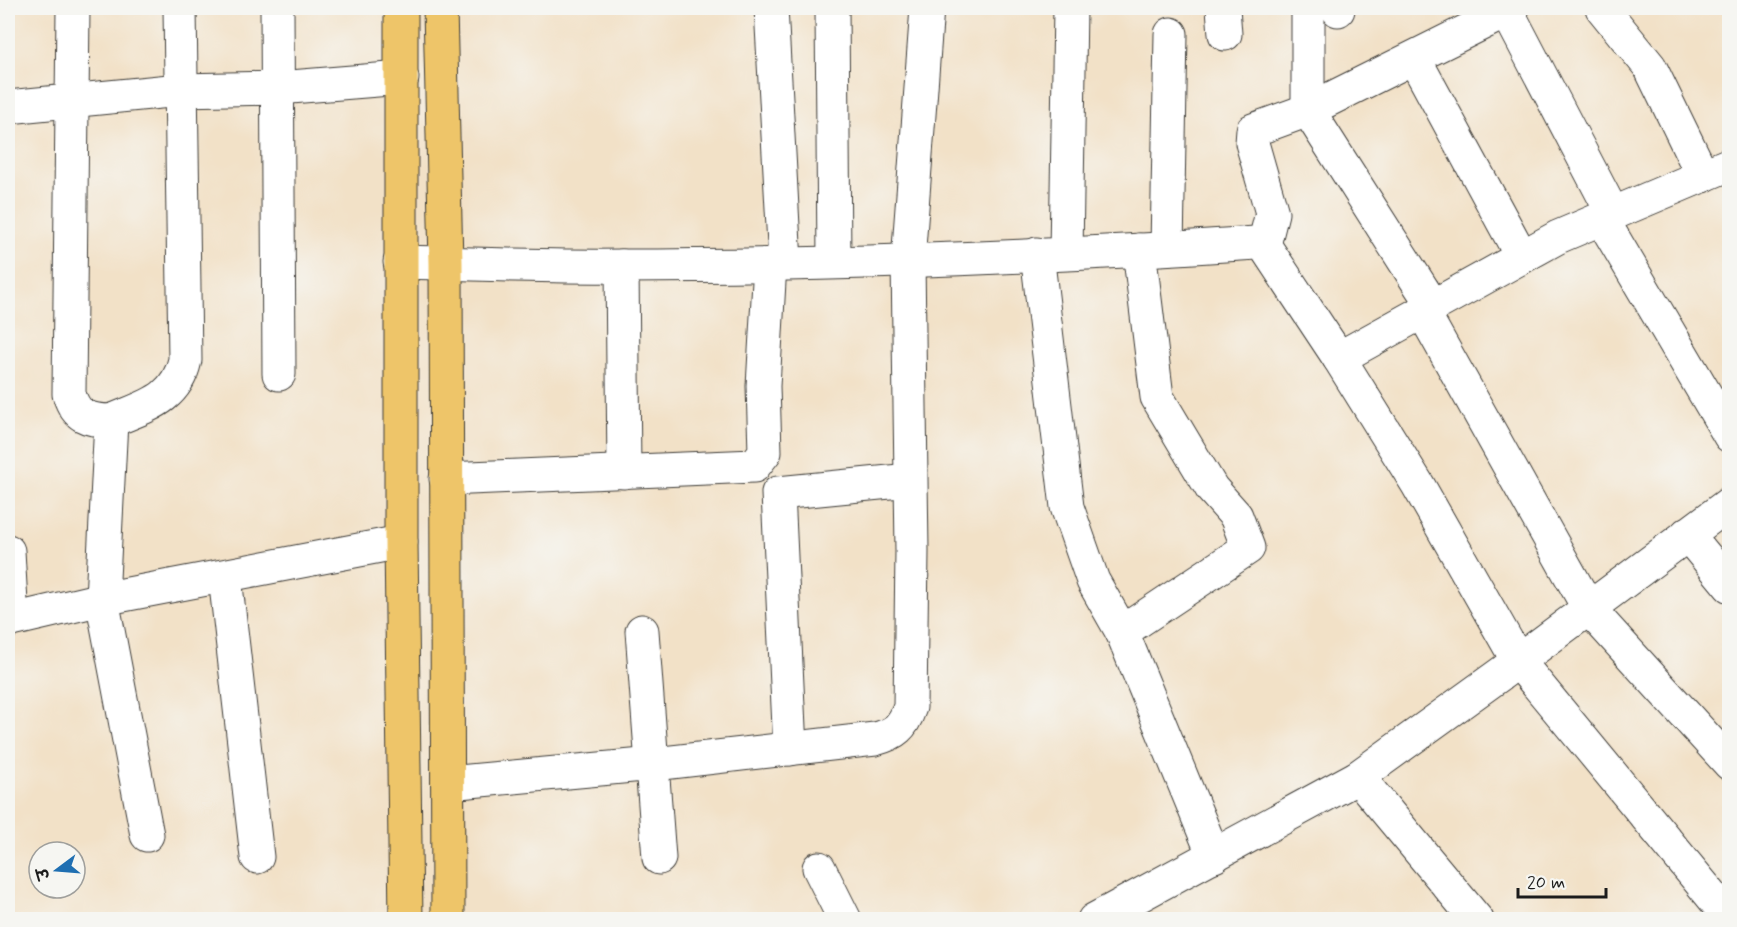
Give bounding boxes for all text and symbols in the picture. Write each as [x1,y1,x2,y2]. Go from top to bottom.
north arrow [27,840,87,900]
scale bar [1518,861,1606,899]
text: उ [32,864,56,884]
text: 20 m [1527,871,1565,895]

